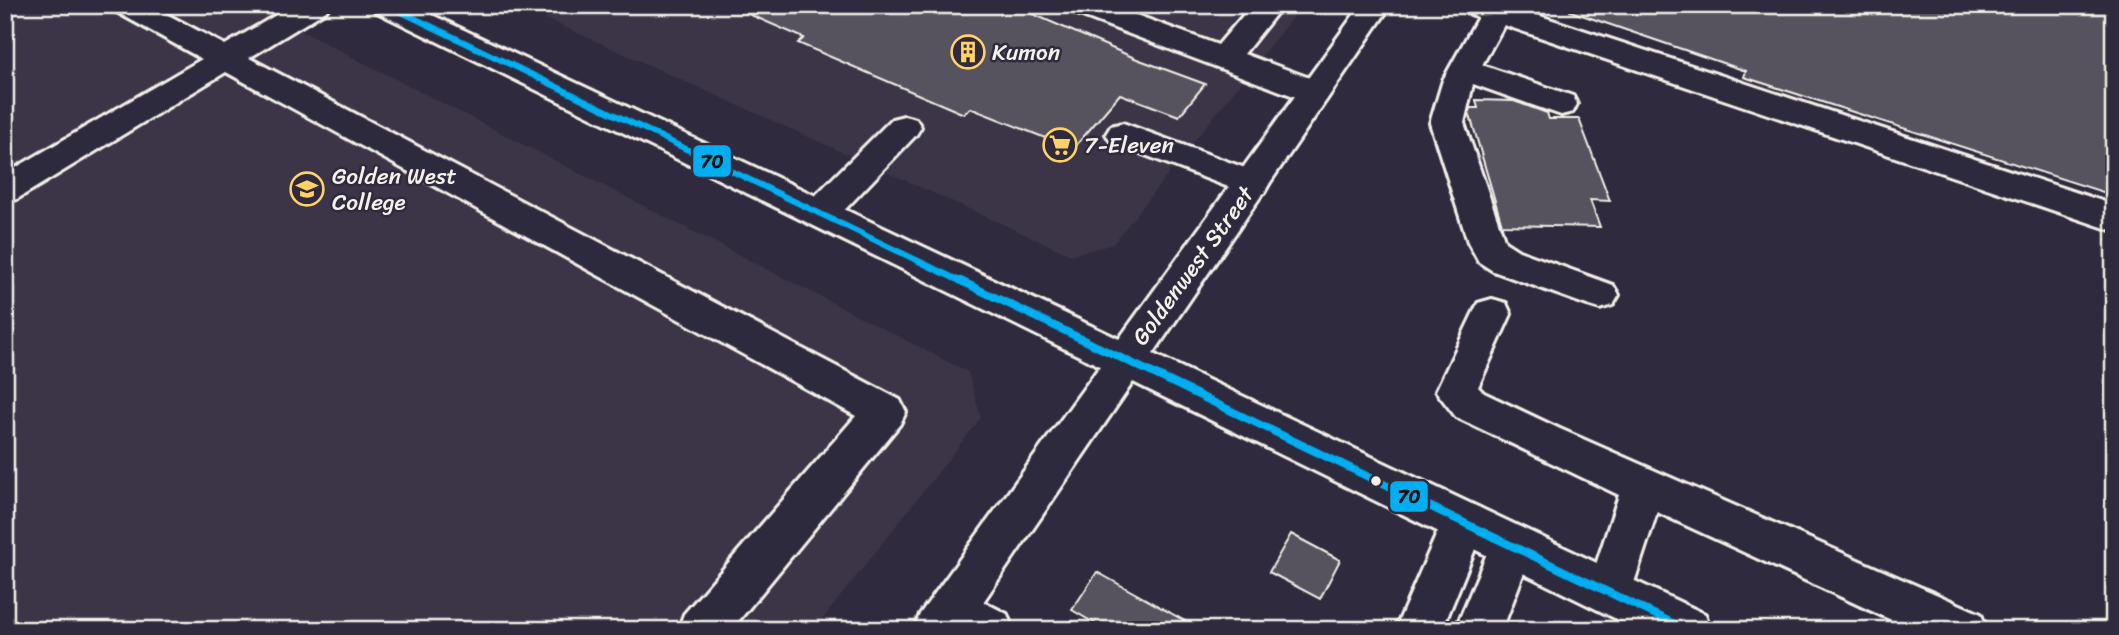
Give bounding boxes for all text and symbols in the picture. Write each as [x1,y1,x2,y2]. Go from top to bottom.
place label: Kumon [992,32,1060,73]
building icon: Kumon [949,33,987,71]
place label: 7-Eleven [1084,125,1174,166]
supermarket icon: 7-Eleven [1041,126,1079,164]
line badge: 70 [692,144,732,178]
text: 70 [701,145,723,178]
place label: Golden West College [332,156,456,223]
school or university icon: Golden West College [288,170,326,208]
street label: Goldenwest Street [1121,176,1266,354]
unlabelled marker [1369,474,1383,488]
line badge: 70 [1389,480,1429,513]
text: 70 [1398,480,1420,513]

